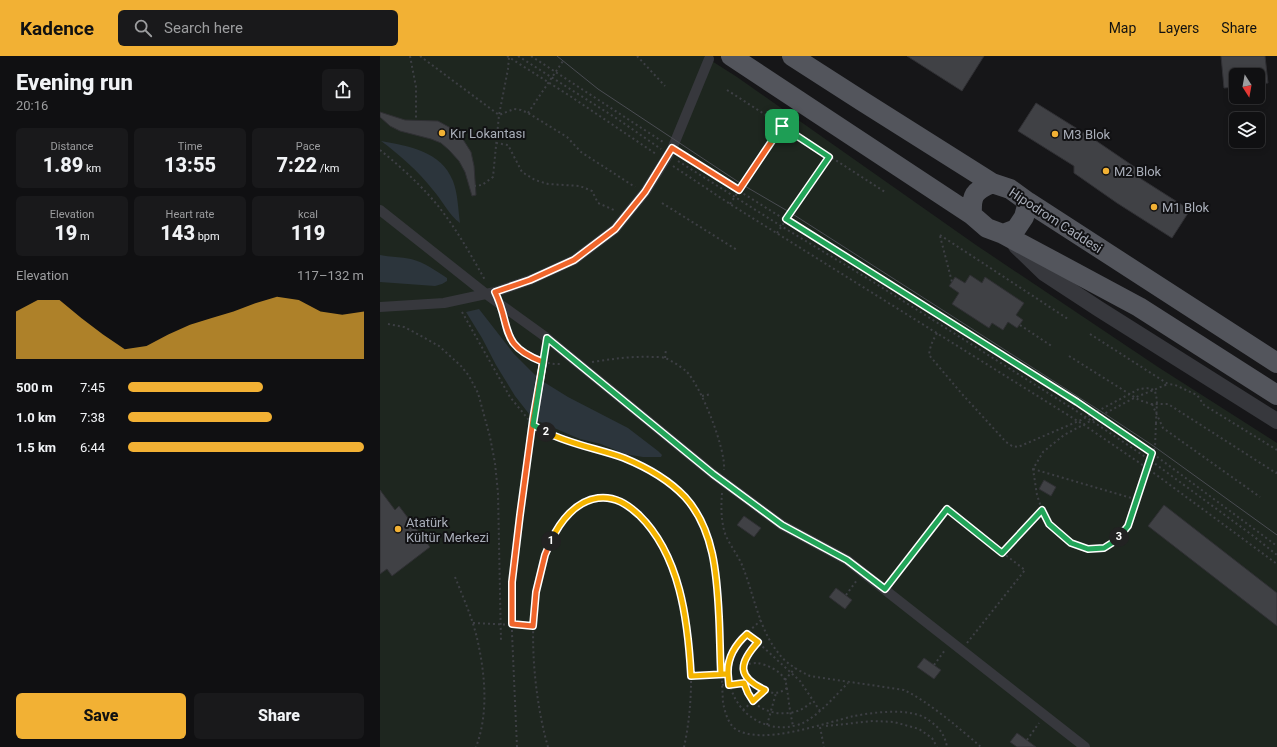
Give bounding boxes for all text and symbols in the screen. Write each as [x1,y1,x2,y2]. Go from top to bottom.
search box [118,10,398,46]
text: Kadence [20,17,94,40]
icon: search [132,17,154,39]
text: Search here [164,19,243,37]
text: Map [1109,20,1136,36]
text: Layers [1158,20,1199,36]
text: Share [1221,20,1257,36]
north arrow [1229,68,1265,104]
map controls [1229,68,1265,148]
button: share [322,69,364,111]
text: Evening run [16,70,133,95]
text: 20:16 [16,98,48,113]
pin [765,109,799,143]
button: layers [1229,112,1265,148]
icon: arrive [771,115,793,137]
place label: Kır Lokantası [450,126,526,141]
place label: M3 Blok [1063,127,1111,142]
marker: Kır Lokantası [437,128,447,138]
marker: M3 Blok [1050,129,1060,139]
text: Distance [51,140,93,153]
text: Time [178,140,202,153]
text: Pace [296,140,320,153]
text: 1.89 [43,153,83,177]
text: 13:55 [164,153,216,177]
text: 7:22 [277,153,317,177]
text: km [83,162,101,175]
text: /km [317,162,339,175]
place label: M2 Blok [1114,164,1162,179]
marker: M2 Blok [1101,166,1111,176]
street label: Hipodrom Caddesi [1006,185,1105,256]
place label: M1 Blok [1162,200,1210,215]
marker: M1 Blok [1149,202,1159,212]
text: Elevation [50,208,94,221]
text: Heart rate [166,208,214,221]
text: kcal [298,208,318,221]
text: 19 [54,221,77,245]
text: 143 [160,221,195,245]
text: 119 [291,221,325,245]
text: m [77,230,90,243]
text: bpm [195,230,220,243]
text: Elevation [16,268,69,283]
text: 117–132 m [297,268,364,283]
text: 500 m [16,380,53,395]
text: 7:45 [80,380,105,395]
text: 1.0 km [16,410,56,425]
text: 7:38 [80,410,105,425]
pin: 2 [536,422,556,442]
text: 2 [543,425,549,438]
text: 1.5 km [16,440,56,455]
text: 6:44 [80,440,105,455]
place label: Atatürk Kültür Merkezi [406,515,489,545]
marker: Atatürk Kültür Merkezi [393,524,403,534]
pin: 3 [1109,527,1129,547]
text: 3 [1116,530,1122,543]
pin: 1 [541,531,561,551]
text: 1 [548,534,554,547]
button: Save [16,693,186,739]
button: Share [194,693,364,739]

